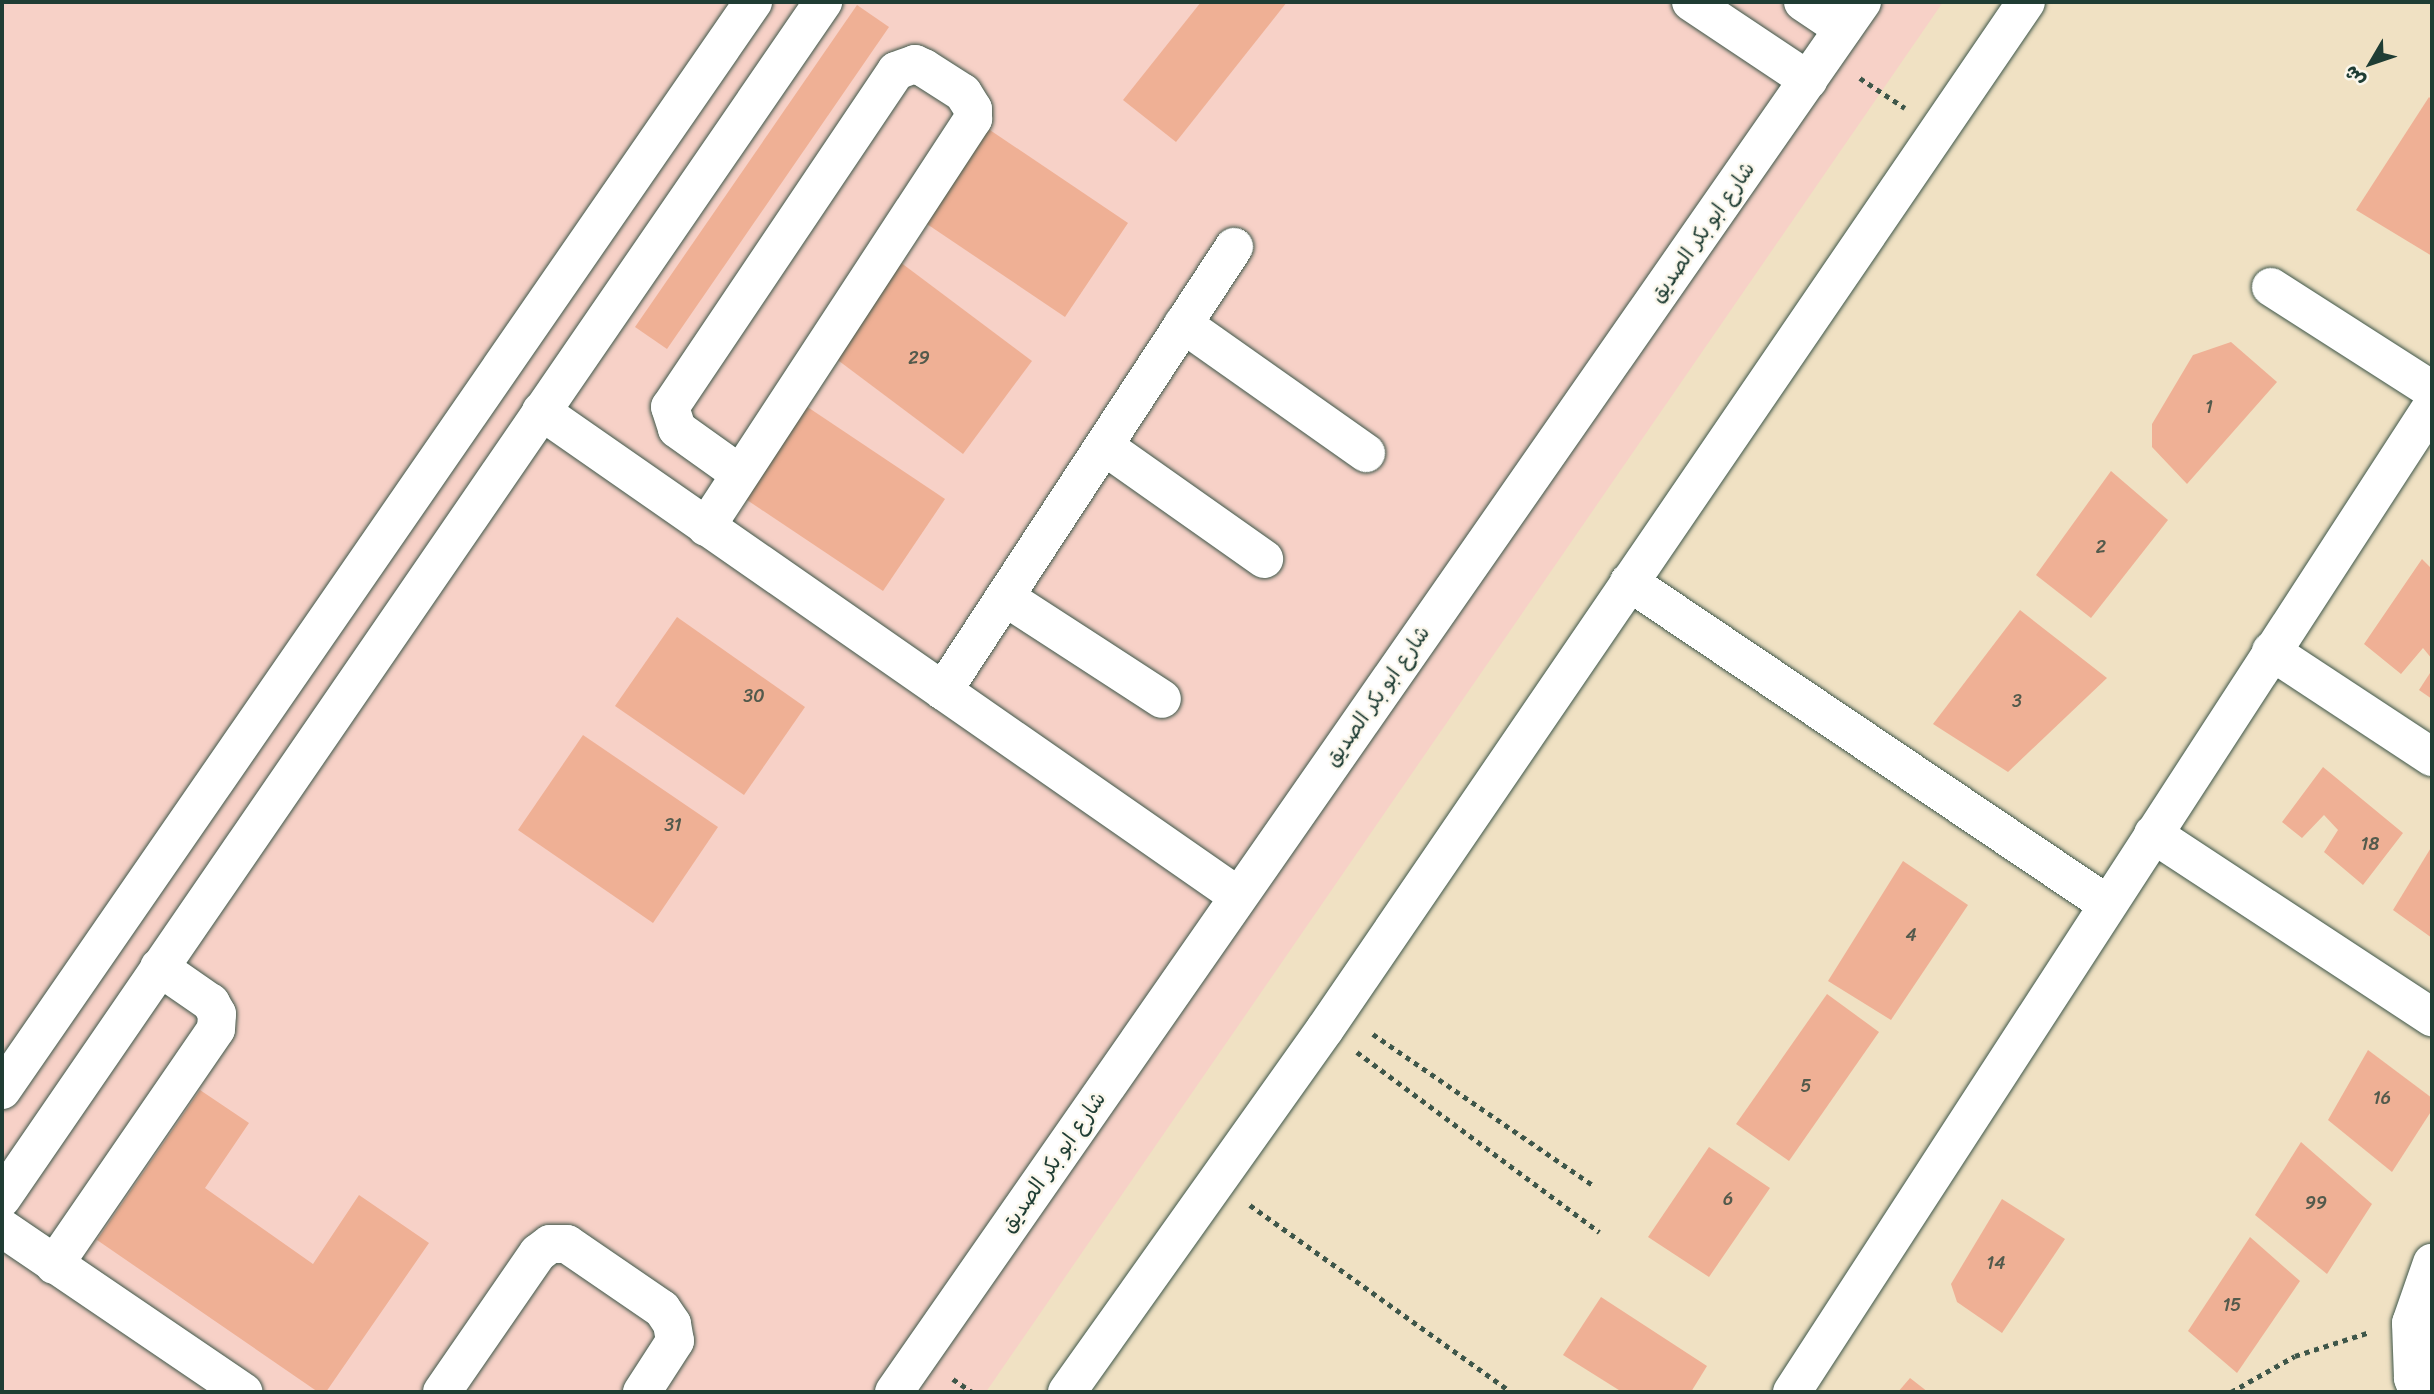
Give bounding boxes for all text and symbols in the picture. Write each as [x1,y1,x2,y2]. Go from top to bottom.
north arrow [2336,28,2406,98]
text: ش [2335,58,2374,95]
street label: شارع ابو بكر الصديق [1644,157,1760,307]
house number: 29 [908,347,930,369]
house number: 1 [2205,396,2213,418]
house number: 2 [2096,536,2106,558]
street label: شارع ابو بكر الصديق [1319,621,1435,771]
house number: 30 [743,685,765,707]
house number: 3 [2012,690,2022,712]
house number: 31 [664,814,682,836]
house number: 18 [2361,833,2379,855]
house number: 4 [1905,924,1917,946]
house number: 5 [1801,1075,1811,1097]
street label: شارع ابو بكر الصديق [995,1087,1111,1237]
house number: 16 [2373,1087,2391,1109]
house number: 6 [1723,1188,1733,1210]
house number: 99 [2305,1192,2327,1214]
house number: 14 [1987,1252,2005,1274]
house number: 15 [2223,1294,2241,1316]

